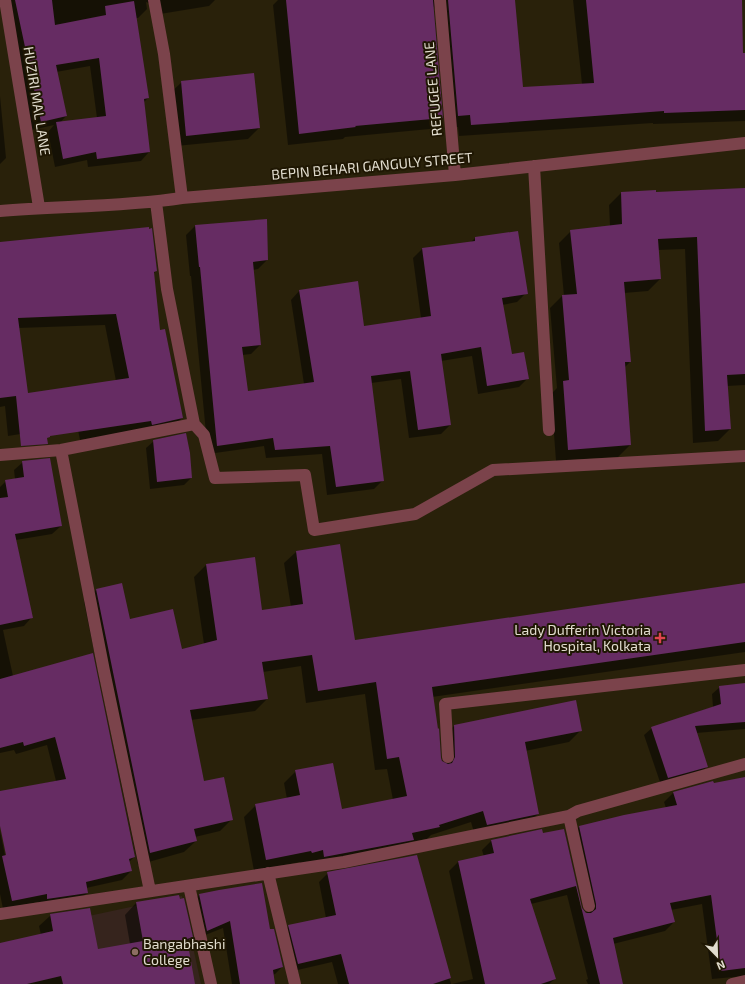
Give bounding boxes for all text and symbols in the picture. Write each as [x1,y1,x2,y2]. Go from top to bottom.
street label: REFUGEE LANE [420,41,445,137]
street label: HUZIRI MAL LANE [20,45,55,157]
street label: BEPIN BEHARI GANGULY STREET [271,148,473,183]
place label: Lady Dufferin Victoria Hospital, Kolkata [514,621,651,654]
marker: Lady Dufferin Victoria Hospital, Kolkata [654,632,666,644]
place label: Bangabhashi College [143,935,225,968]
north arrow [697,936,737,976]
marker: Bangabhashi College [130,947,140,957]
text: N [715,958,727,973]

